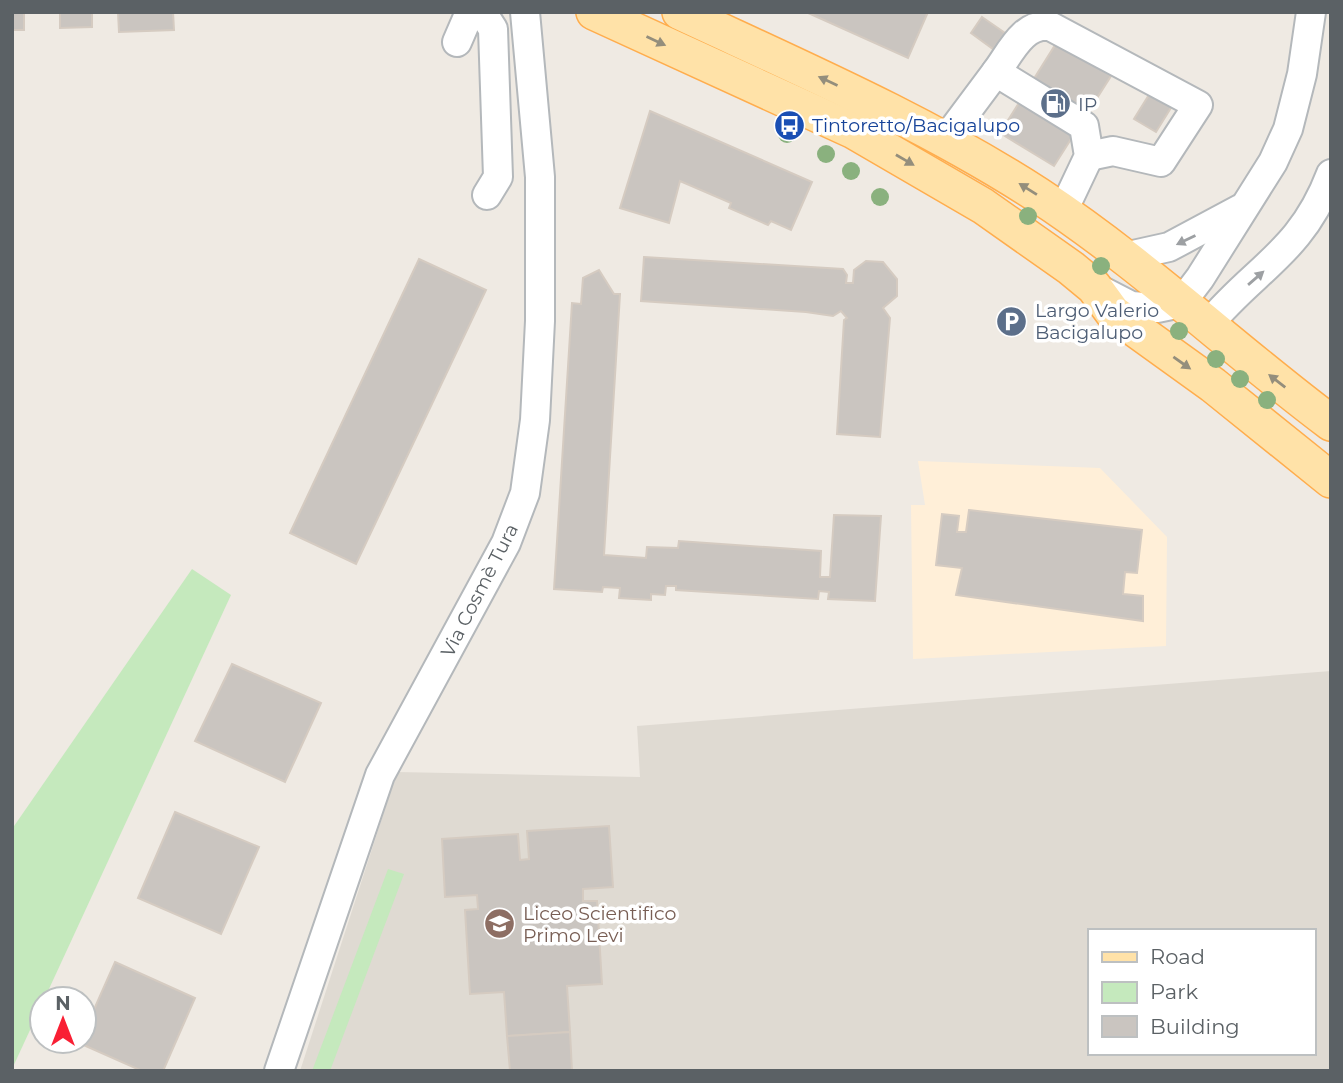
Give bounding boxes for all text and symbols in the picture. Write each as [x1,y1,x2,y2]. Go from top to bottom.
one-way arrow [646,35,666,47]
one-way arrow [818,75,839,86]
fuel station icon: IP [1038,87,1072,121]
place label: IP [1078,93,1097,116]
bus stop icon: Tintoretto/Bacigalupo [772,108,806,142]
place label: Tintoretto/Bacigalupo [812,114,1020,137]
one-way arrow [896,154,915,166]
one-way arrow [1019,183,1038,196]
one-way arrow [1176,234,1196,245]
one-way arrow [1248,271,1265,286]
place label: Largo Valerio Bacigalupo [1035,299,1159,344]
parking icon: Largo Valerio Bacigalupo [995,304,1029,338]
one-way arrow [1173,356,1191,370]
one-way arrow [1268,374,1286,389]
street label: Via Cosmè Tura [436,520,523,661]
place label: Liceo Scientifico Primo Levi [523,902,677,947]
school or university icon: Liceo Scientifico Primo Levi [483,907,517,941]
legend [1088,929,1315,1055]
text: Road [1150,944,1205,969]
text: Park [1150,979,1198,1004]
north arrow [28,985,98,1055]
text: N [55,992,71,1015]
text: Building [1150,1014,1240,1039]

